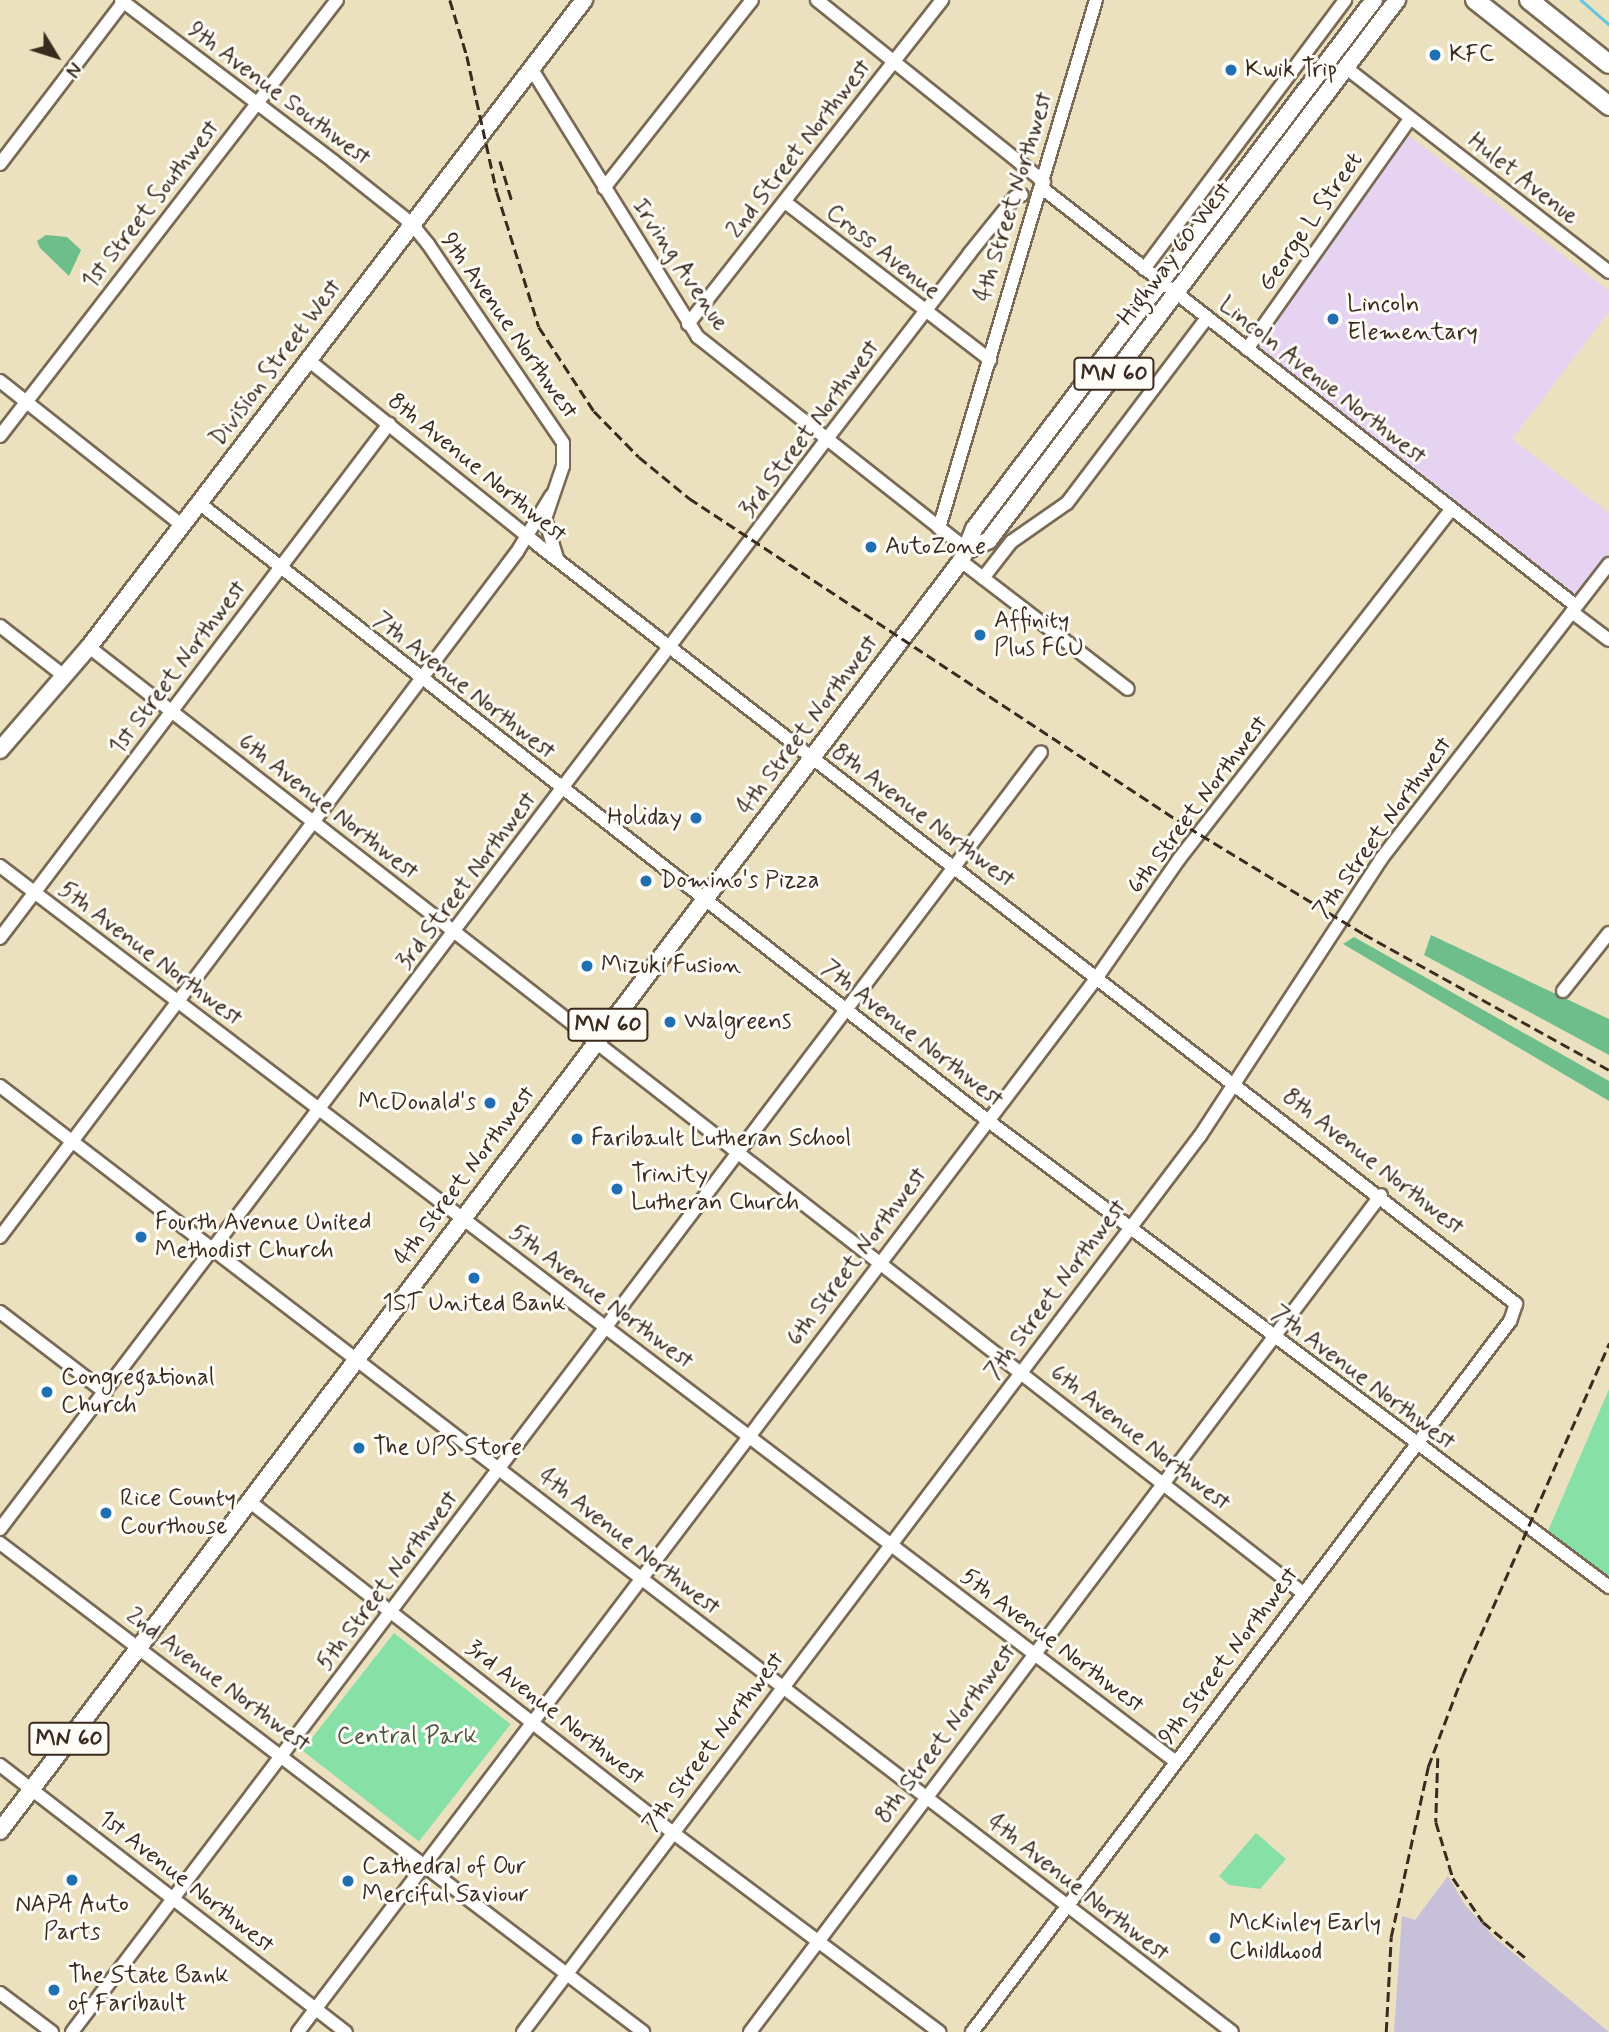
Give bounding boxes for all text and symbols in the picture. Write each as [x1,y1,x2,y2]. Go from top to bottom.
street label: 9th Avenue Southwest [184,17,374,171]
north arrow [21,21,91,91]
place label: KFC [1449,41,1494,69]
marker: KFC [1427,47,1443,63]
street label: 2nd Street Northwest [720,54,878,244]
place label: Kwik Trip [1245,56,1337,84]
text: N [59,57,87,82]
marker: Kwik Trip [1223,62,1239,78]
street label: 4th Street Northwest [969,89,1059,305]
street label: 1st Street Southwest [76,115,226,295]
street label: Hulet Avenue [1460,126,1586,232]
street label: George L Street [1251,145,1371,299]
street label: Highway 60 West [1112,177,1238,331]
street label: Irving Avenue [626,194,734,336]
street label: Cross Avenue [819,198,947,306]
street label: 9th Avenue Northwest [434,227,584,425]
street label: Division Street West [202,272,350,454]
street label: Lincoln Avenue Northwest [1210,289,1434,473]
place label: Lincoln Elementary [1347,291,1478,347]
marker: Lincoln Elementary [1325,311,1341,327]
street label: 3rd Street Northwest [734,335,886,523]
road number: MN 60 [1072,354,1156,394]
street label: 8th Avenue Northwest [381,387,573,549]
place label: AutoZone [885,533,986,561]
marker: AutoZone [863,539,879,555]
street label: 1st Street Northwest [103,576,253,760]
street label: 7th Avenue Northwest [367,606,561,766]
place label: Affinity Plus FCU [994,607,1084,663]
marker: Affinity Plus FCU [972,627,988,643]
street label: 4th Street Northwest [731,630,885,820]
street label: 6th Street Northwest [1122,711,1274,899]
street label: 6th Avenue Northwest [232,728,424,886]
street label: 7th Street Northwest [1308,732,1458,924]
street label: 8th Avenue Northwest [825,738,1021,894]
street label: 3rd Street Northwest [391,787,543,975]
place label: Holiday [607,804,682,832]
marker: Holiday [688,810,704,826]
place label: Domino's Pizza [660,867,820,895]
marker: Domino's Pizza [638,873,654,889]
street label: 5th Avenue Northwest [52,875,248,1033]
place label: Mizuki Fusion [601,952,741,980]
street label: 7th Avenue Northwest [815,954,1009,1114]
marker: Mizuki Fusion [579,958,595,974]
road number: MN 60 [566,1006,650,1044]
place label: Walgreens [684,1008,792,1036]
marker: Walgreens [662,1014,678,1030]
street label: 4th Street Northwest [388,1081,542,1271]
street label: 8th Avenue Northwest [1276,1082,1470,1242]
place label: McDonald's [358,1089,476,1117]
marker: McDonald's [482,1095,498,1111]
place label: Faribault Lutheran School [591,1125,851,1153]
marker: Faribault Lutheran School [569,1131,585,1147]
place label: Trinity Lutheran Church [631,1161,805,1217]
street label: 6th Street Northwest [781,1163,933,1351]
marker: Trinity Lutheran Church [609,1181,625,1197]
street label: 7th Street Northwest [979,1195,1133,1385]
place label: Fourth Avenue United Methodist Church [155,1209,371,1265]
street label: 5th Avenue Northwest [503,1218,699,1376]
marker: Fourth Avenue United Methodist Church [133,1229,149,1245]
marker: 1ST United Bank [466,1270,482,1286]
place label: 1ST United Bank [388,1290,560,1318]
street label: 7th Avenue Northwest [1265,1299,1461,1457]
street label: 6th Avenue Northwest [1044,1359,1236,1517]
place label: Congregational Church [61,1364,215,1420]
marker: Congregational Church [39,1384,55,1400]
place label: The UPS Store [373,1434,518,1462]
marker: The UPS Store [351,1440,367,1456]
street label: 4th Avenue Northwest [532,1462,726,1622]
place label: Rice County Courthouse [120,1485,240,1541]
street label: 5th Street Northwest [311,1486,465,1676]
marker: Rice County Courthouse [98,1505,114,1521]
street label: 5th Avenue Northwest [954,1562,1150,1720]
street label: 9th Street Northwest [1153,1562,1305,1750]
street label: 2nd Avenue Northwest [120,1601,316,1759]
street label: 3rd Avenue Northwest [459,1633,651,1793]
street label: 8th Street Northwest [869,1639,1023,1829]
street label: 7th Street Northwest [637,1647,791,1837]
road number: MN 60 [27,1720,111,1758]
park label: Central Park [340,1723,474,1751]
street label: 1st Avenue Northwest [92,1804,280,1960]
street label: 4th Avenue Northwest [981,1808,1175,1968]
place label: Cathedral of Our Merciful Saviour [362,1853,529,1909]
marker: NAPA Auto Parts [64,1872,80,1888]
marker: Cathedral of Our Merciful Saviour [340,1873,356,1889]
place label: NAPA Auto Parts [17,1891,127,1947]
place label: McKinley Early Childhood [1229,1910,1380,1966]
marker: McKinley Early Childhood [1207,1930,1223,1946]
place label: The State Bank of Faribault [68,1962,226,2018]
marker: The State Bank of Faribault [46,1982,62,1998]

